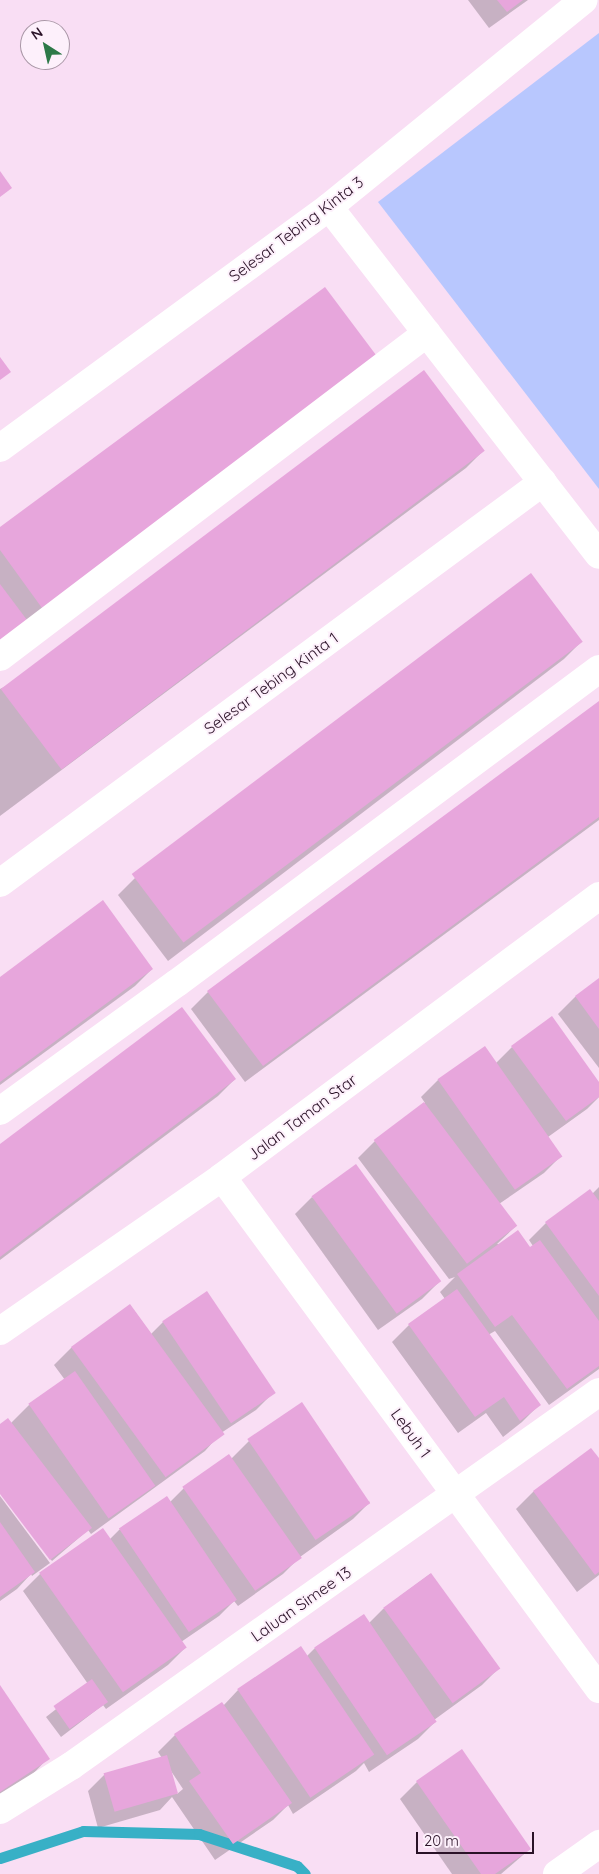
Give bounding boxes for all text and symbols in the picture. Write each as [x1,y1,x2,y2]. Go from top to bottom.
north arrow [20,20,70,70]
text: N [28,23,46,44]
street label: Selesar Tebing Kinta 3 [225,172,367,286]
street label: Selesar Tebing Kinta 1 [200,628,342,738]
street label: Jalan Taman Star [244,1070,360,1164]
street label: Lebuh 1 [387,1405,435,1461]
street label: Laluan Simee 13 [247,1562,355,1646]
scale bar [419,1822,536,1854]
text: 20 m [424,1831,459,1850]

